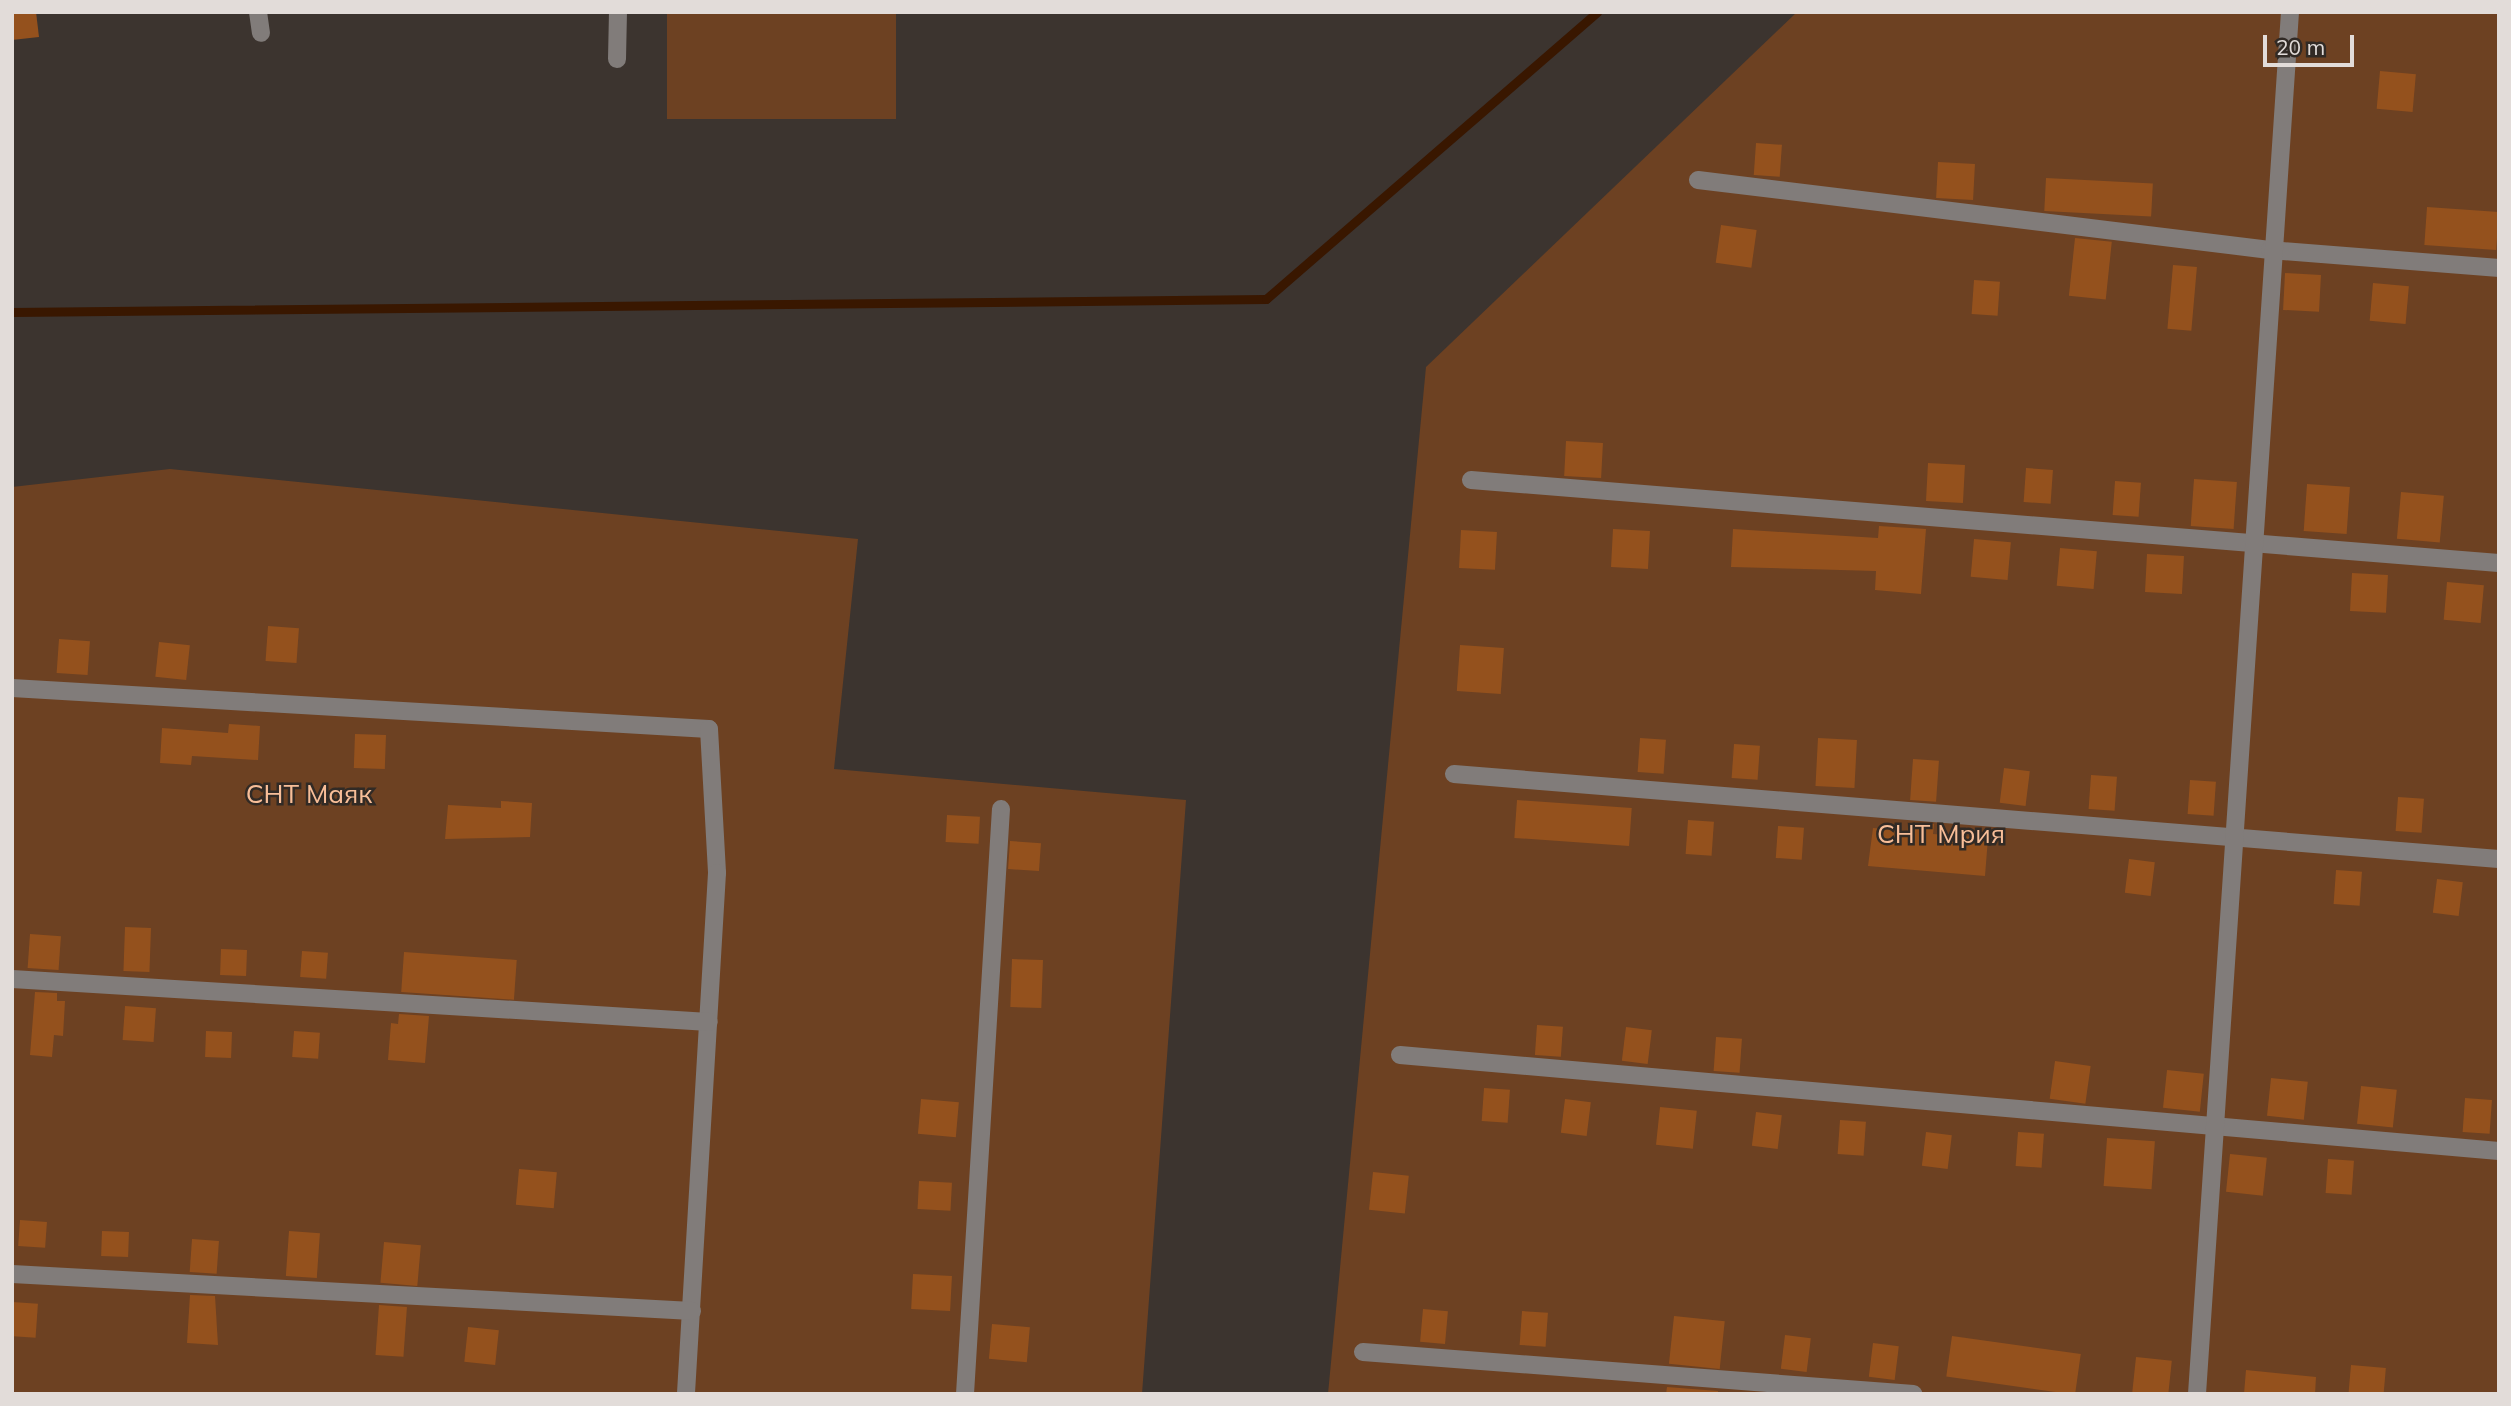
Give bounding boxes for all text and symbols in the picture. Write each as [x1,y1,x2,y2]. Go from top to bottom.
scale bar [2266,21,2357,65]
text: 20 m [2276,34,2325,60]
park label: СНТ Маяк [246,778,372,810]
park label: СНТ Мрия [1877,818,2005,850]

